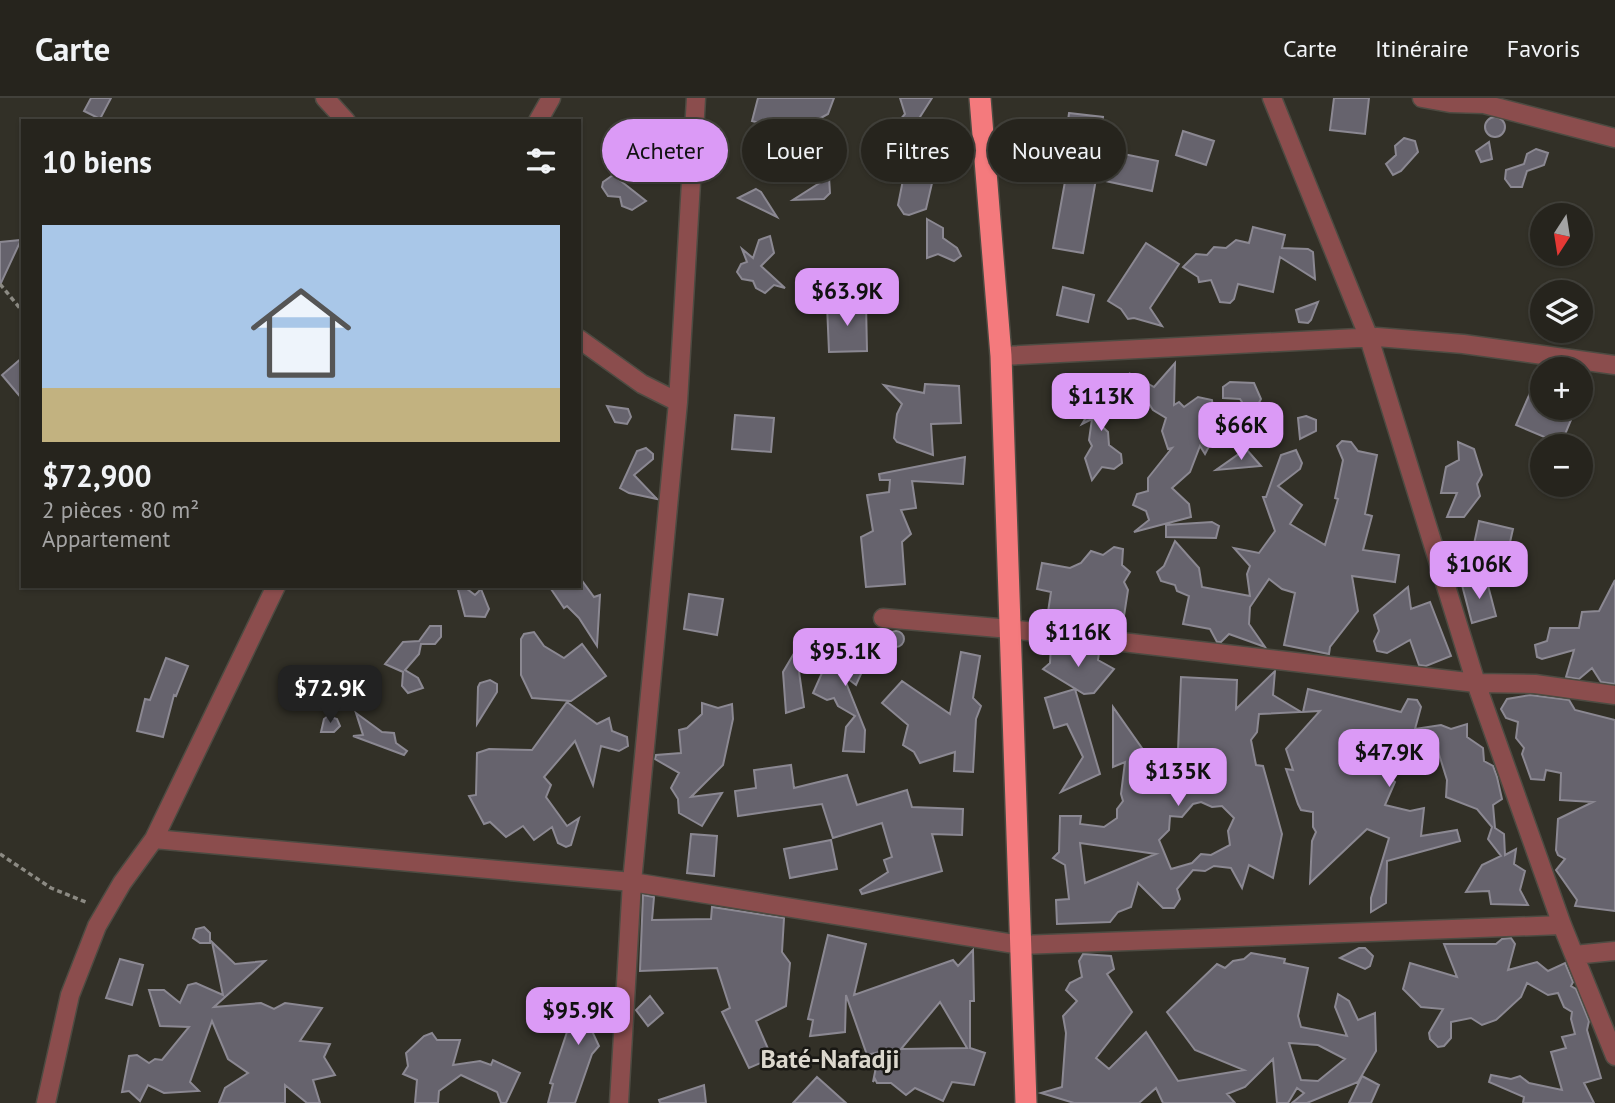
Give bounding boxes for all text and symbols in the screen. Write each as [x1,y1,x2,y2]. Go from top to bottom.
text: Carte [35,27,110,70]
text: Carte [1283,33,1337,64]
text: Itinéraire [1375,33,1469,64]
text: Favoris [1507,33,1580,64]
chip: Acheter [602,119,728,182]
chip: Louer [742,119,847,182]
chip: Filtres [861,119,974,182]
chip: Nouveau [988,119,1126,182]
text: 10 biens [42,142,152,181]
icon: filters [522,142,560,180]
north arrow [1530,203,1592,266]
map controls [1530,203,1593,497]
pin: $63.9K [790,268,904,328]
icon: home [238,270,364,396]
text: $63.9K [811,276,883,305]
button: layers [1530,280,1593,343]
button: + [1530,357,1593,420]
pin: $113K [1052,374,1150,433]
text: $113K [1068,381,1134,410]
pin: $66K [1200,402,1282,462]
text: $66K [1214,410,1268,439]
button: − [1530,434,1593,497]
text: $72,900 [42,456,152,495]
text: 2 pièces · 80 m² [42,495,199,524]
text: Appartement [42,524,170,553]
pin: $106K [1430,542,1528,601]
text: $106K [1446,549,1512,578]
pin: $116K [1029,610,1127,669]
text: $116K [1045,617,1111,646]
pin: $95.1K [788,628,902,688]
text: $95.1K [809,636,881,665]
pin: $72.9K [273,666,387,725]
text: $72.9K [294,673,366,702]
pin: $47.9K [1332,730,1446,789]
text: $47.9K [1354,737,1424,766]
pin: $135K [1129,748,1227,808]
text: $135K [1145,756,1211,785]
pin: $95.9K [521,988,635,1047]
text: $95.9K [542,995,614,1024]
district label: Baté-Nafadji [761,1042,899,1075]

